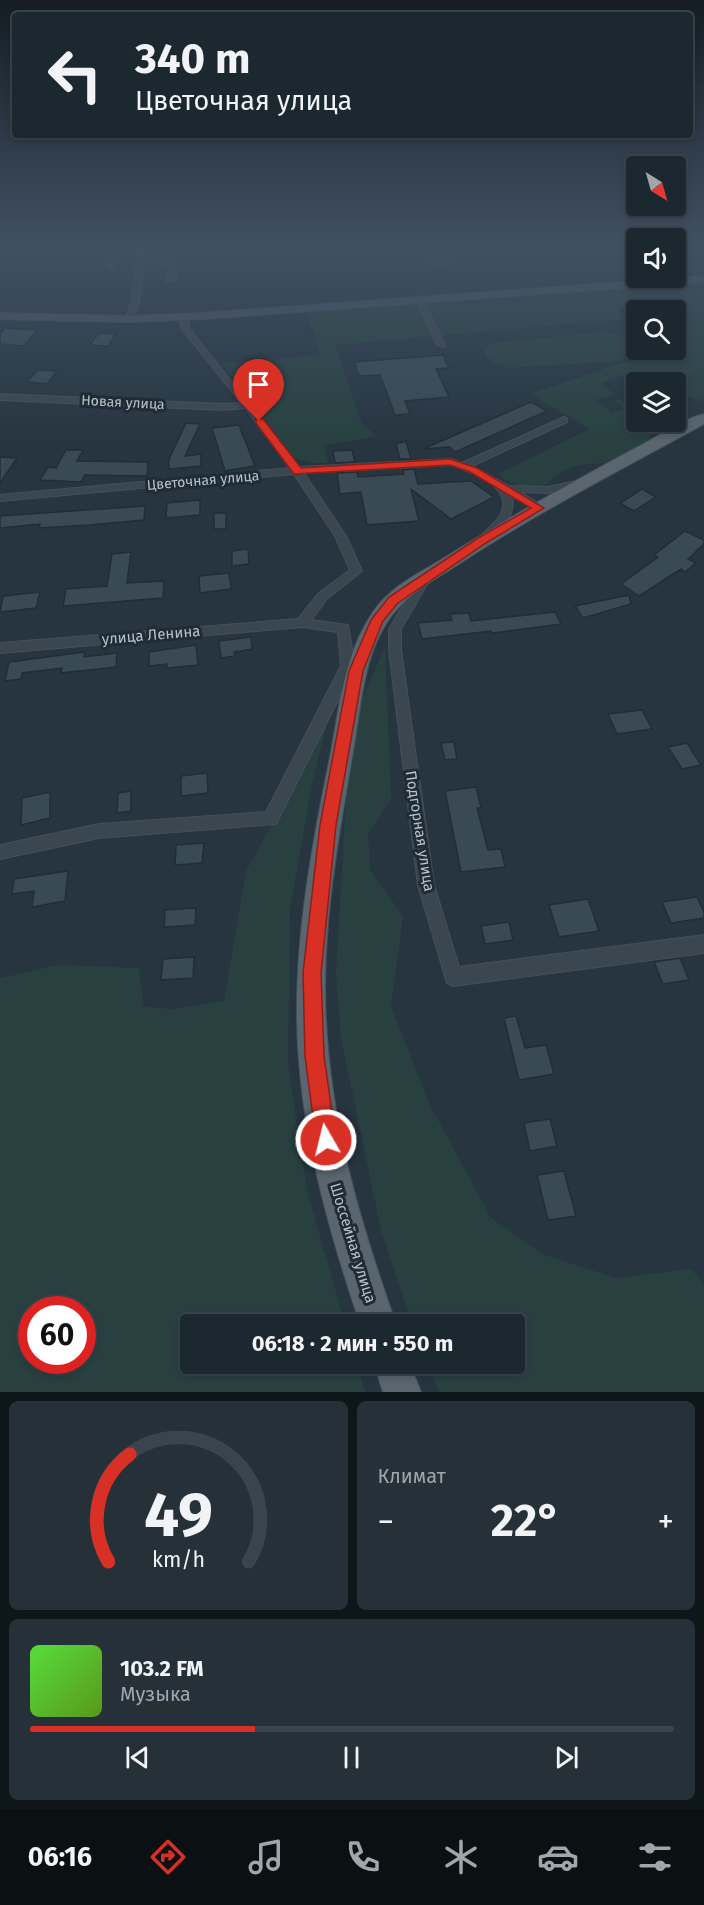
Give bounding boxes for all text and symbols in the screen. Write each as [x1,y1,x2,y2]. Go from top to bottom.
text: 340 m [135,34,251,84]
icon: left [36,36,114,114]
text: Цветочная улица [135,85,352,117]
north arrow [626,156,686,216]
map controls [626,156,686,432]
button: sound [626,228,686,288]
button: search [626,300,686,360]
pin [233,359,284,421]
icon: arrive [242,368,275,401]
button: layers [626,372,686,432]
street label: Новая улица [81,392,165,413]
street label: Цветочная улица [146,467,260,494]
street label: улица Ленина [101,622,201,648]
street label: Подгорная улица [402,769,438,893]
position arrow [294,1108,358,1172]
street label: Шоссейная улица [326,1181,380,1305]
speed limit sign: 60 [18,1296,96,1374]
text: 06:18 · 2 мин · 550 m [252,1330,453,1357]
text: Климат [378,1464,446,1488]
text: 49 [144,1478,213,1553]
text: 22° [491,1494,561,1548]
text: − [378,1502,394,1542]
text: + [658,1502,674,1542]
text: km/h [152,1548,205,1574]
text: 103.2 FM [120,1655,204,1682]
text: Музыка [120,1682,191,1706]
icon: previous [121,1741,154,1774]
icon: pause [335,1741,368,1774]
icon: next [550,1741,583,1774]
icon: directions [147,1836,189,1878]
icon: music [245,1836,287,1878]
icon: phone [342,1836,384,1878]
icon: climate [440,1836,482,1878]
icon: car [537,1836,579,1878]
icon: filters [634,1836,676,1878]
text: 06:16 [28,1841,92,1873]

